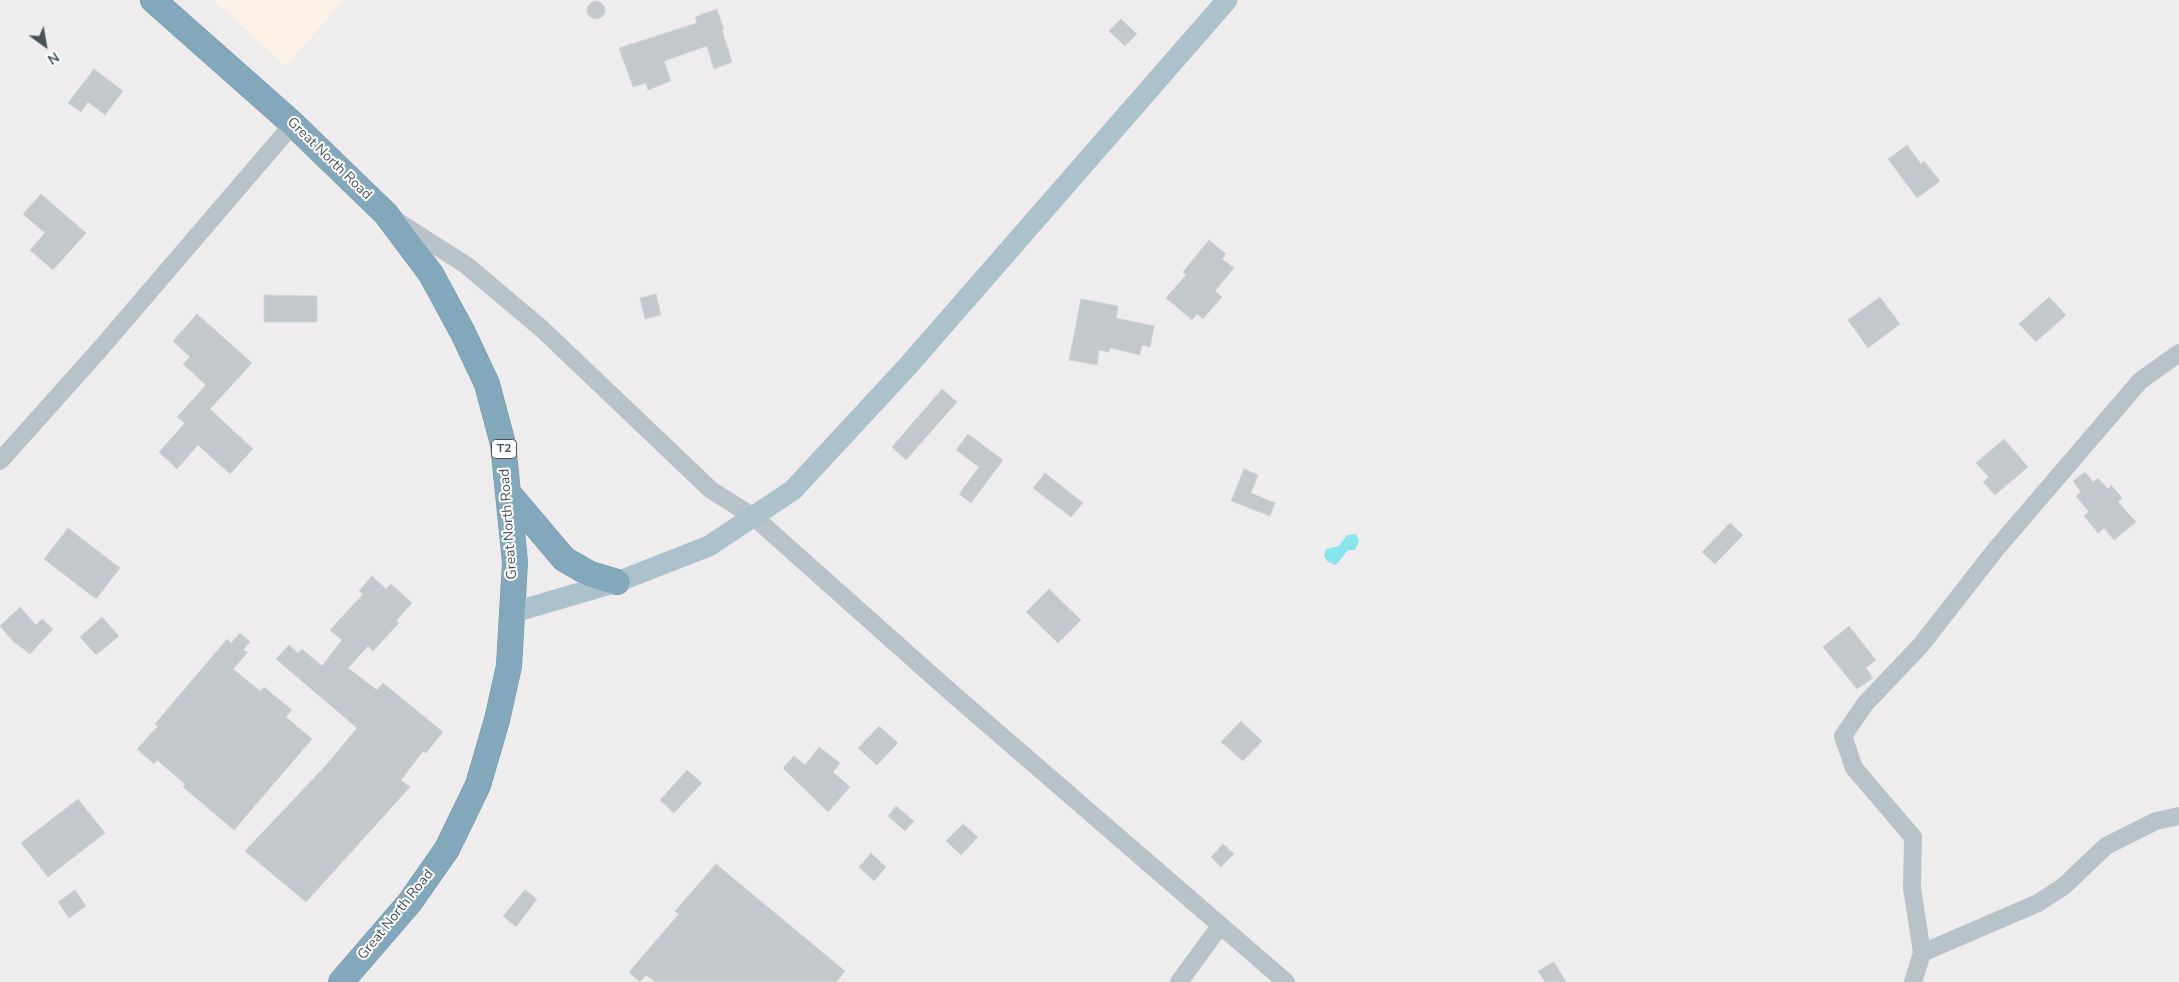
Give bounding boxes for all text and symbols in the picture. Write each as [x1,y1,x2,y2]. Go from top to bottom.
north arrow [20,20,70,70]
text: N [44,47,63,69]
street label: Great North Road [283,114,375,204]
road number: T2 [492,439,516,458]
street label: Great North Road [497,468,521,580]
street label: Great North Road [355,867,437,963]

